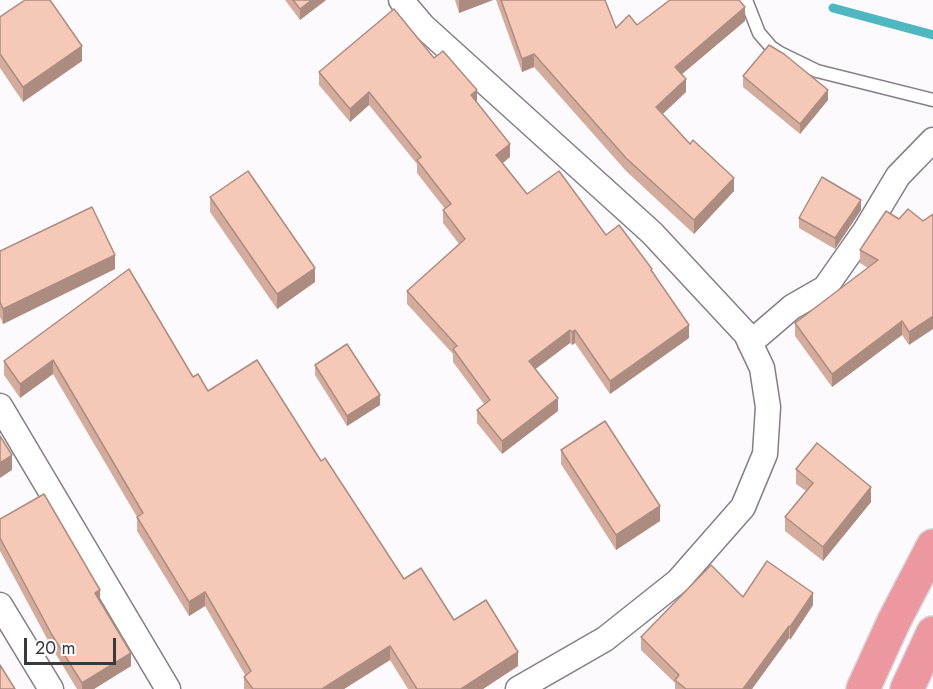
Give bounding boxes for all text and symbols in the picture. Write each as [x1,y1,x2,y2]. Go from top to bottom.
scale bar [27,626,118,664]
text: 20 m [35,635,75,661]

